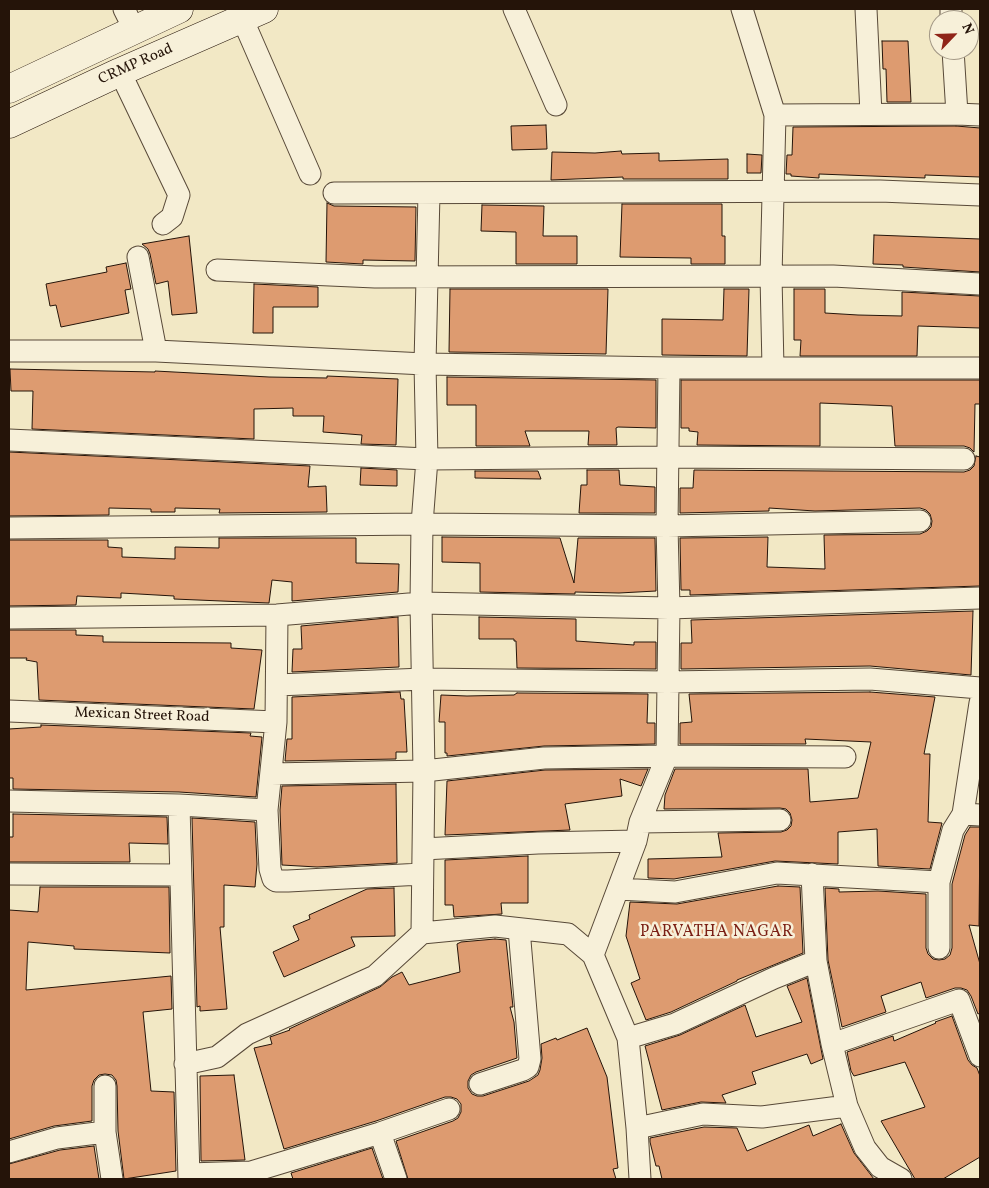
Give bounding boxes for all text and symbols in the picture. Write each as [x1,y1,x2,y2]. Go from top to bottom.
north arrow [929,10,979,60]
text: N [956,21,978,38]
street label: CRMP Road [96,41,176,89]
street label: Mexican Street Road [74,705,210,727]
district label: PARVATHA NAGAR [638,923,796,943]

